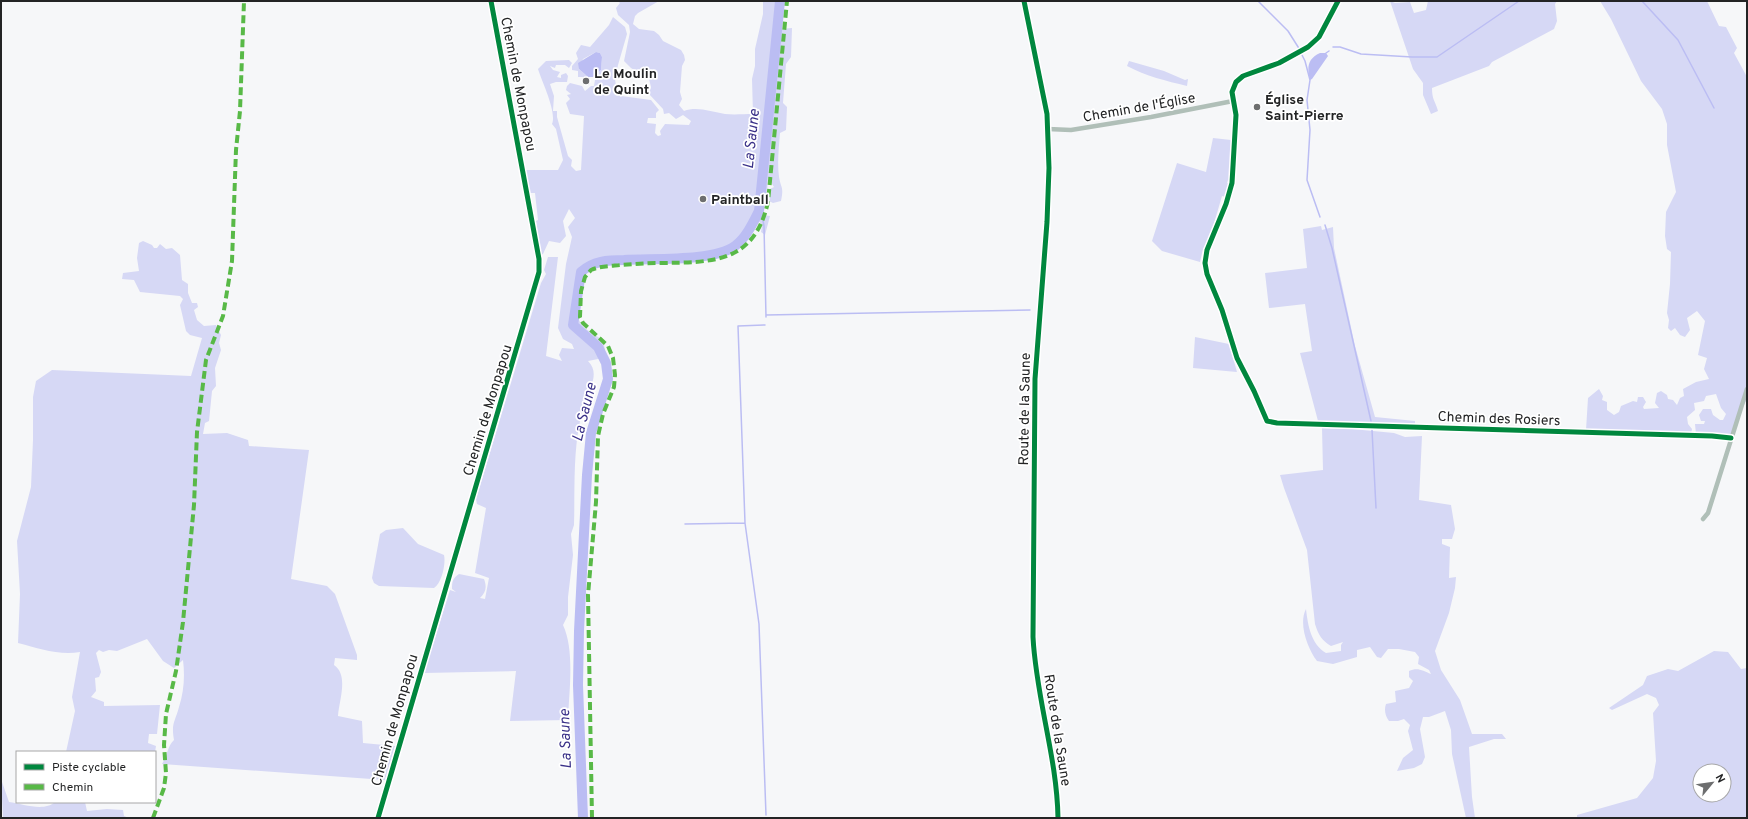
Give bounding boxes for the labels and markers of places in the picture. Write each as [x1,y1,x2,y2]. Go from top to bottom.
place label: Le Moulin de Quint [594,66,657,99]
marker: Le Moulin de Quint [581,76,591,86]
place label: Église Saint-Pierre [1265,91,1344,125]
marker: Église Saint-Pierre [1252,102,1262,112]
place label: Paintball [711,192,769,209]
marker: Paintball [698,194,708,204]

